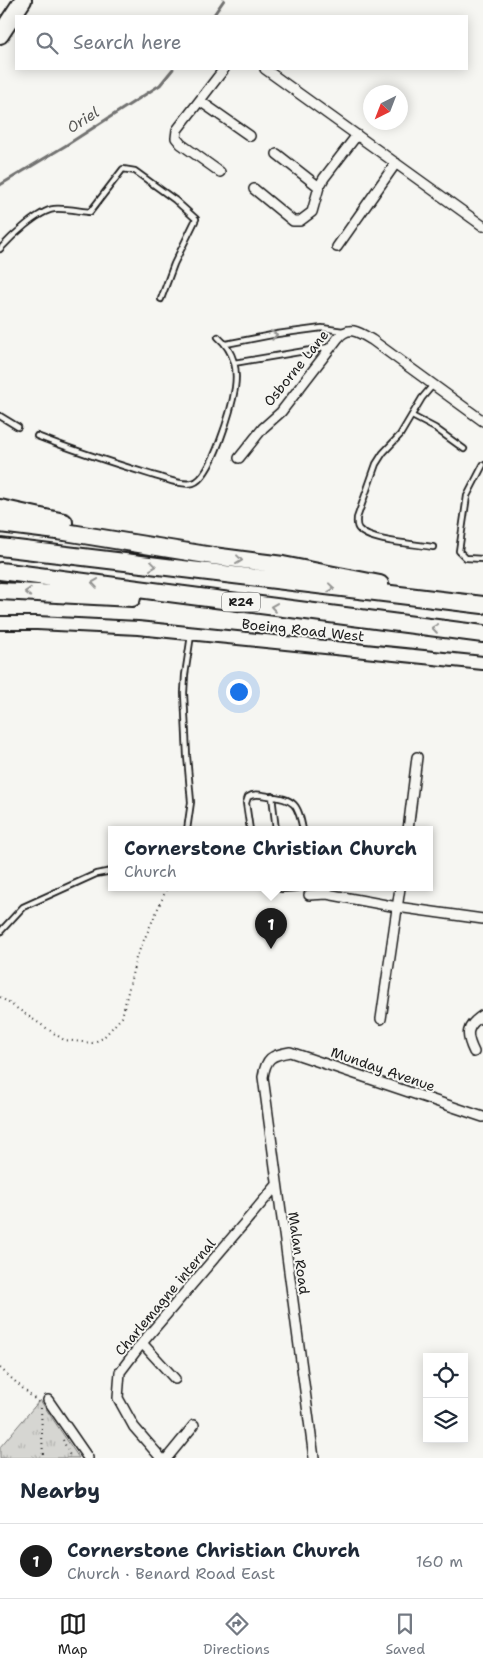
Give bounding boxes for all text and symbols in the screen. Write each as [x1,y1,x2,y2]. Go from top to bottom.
search box [15,15,468,70]
icon: search [33,29,61,57]
text: Search here [73,30,182,55]
north arrow [363,85,408,130]
water label: Oriel [63,102,103,138]
street label: Osborne Lane [260,326,332,410]
one-way arrow [270,330,279,340]
one-way arrow [234,554,243,564]
one-way arrow [149,560,157,571]
one-way arrow [91,578,99,589]
one-way arrow [328,582,336,593]
one-way arrow [24,587,32,598]
road number: R24 [222,592,260,612]
one-way arrow [269,602,278,612]
street label: Boeing Road West [241,615,365,645]
one-way arrow [430,623,438,634]
your location [226,679,252,705]
popup [108,826,433,891]
text: Cornerstone Christian Church [124,836,417,861]
text: Church [124,861,177,882]
pin: 1 [255,908,287,949]
street label: Munday Avenue [328,1043,438,1095]
street label: Malan Road [284,1210,314,1296]
street label: Charlemagne internal [111,1234,220,1359]
map controls [423,1353,468,1443]
button: locate [423,1353,468,1398]
button: layers [423,1398,468,1443]
text: Nearby [20,1477,100,1505]
text: Cornerstone Christian Church [67,1538,360,1563]
text: 1 [32,1551,40,1572]
text: 160 m [416,1551,463,1572]
text: Church · Benard Road East [67,1563,275,1584]
tab: Map [58,1610,88,1658]
tab: Directions [203,1610,270,1658]
tab: Saved [386,1610,425,1658]

